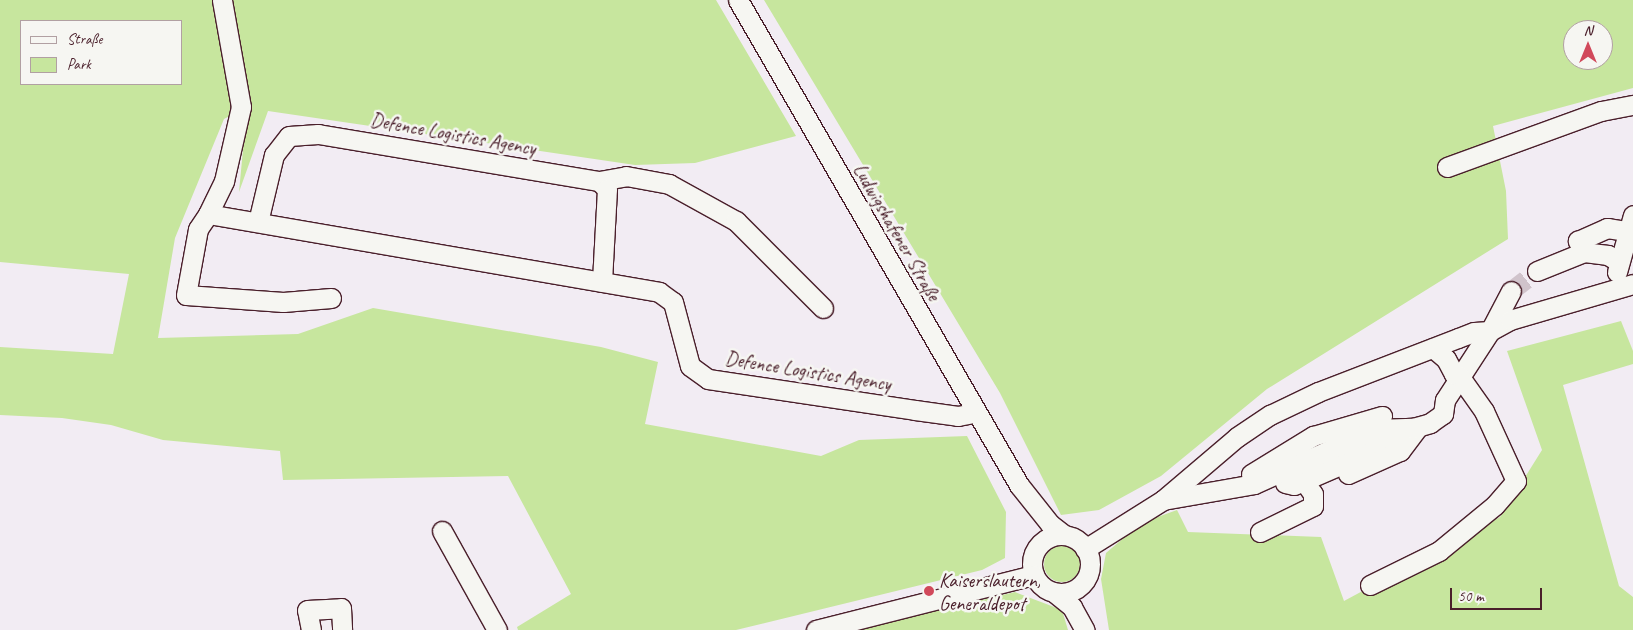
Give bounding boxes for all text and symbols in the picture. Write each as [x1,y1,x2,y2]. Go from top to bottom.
legend [20,20,182,85]
north arrow [1563,20,1613,70]
text: N [1584,22,1592,39]
text: Straße [67,30,102,49]
text: Park [67,55,91,74]
street label: Defence Logistics Agency [368,108,538,160]
street label: Ludwigshafener Straße [848,159,946,305]
street label: Defence Logistics Agency [723,346,893,396]
place label: Kaiserslautern, Generaldepot [939,568,1041,615]
scale bar [1453,578,1546,610]
marker: Kaiserslautern, Generaldepot [923,585,935,597]
text: 50 m [1458,587,1484,606]

